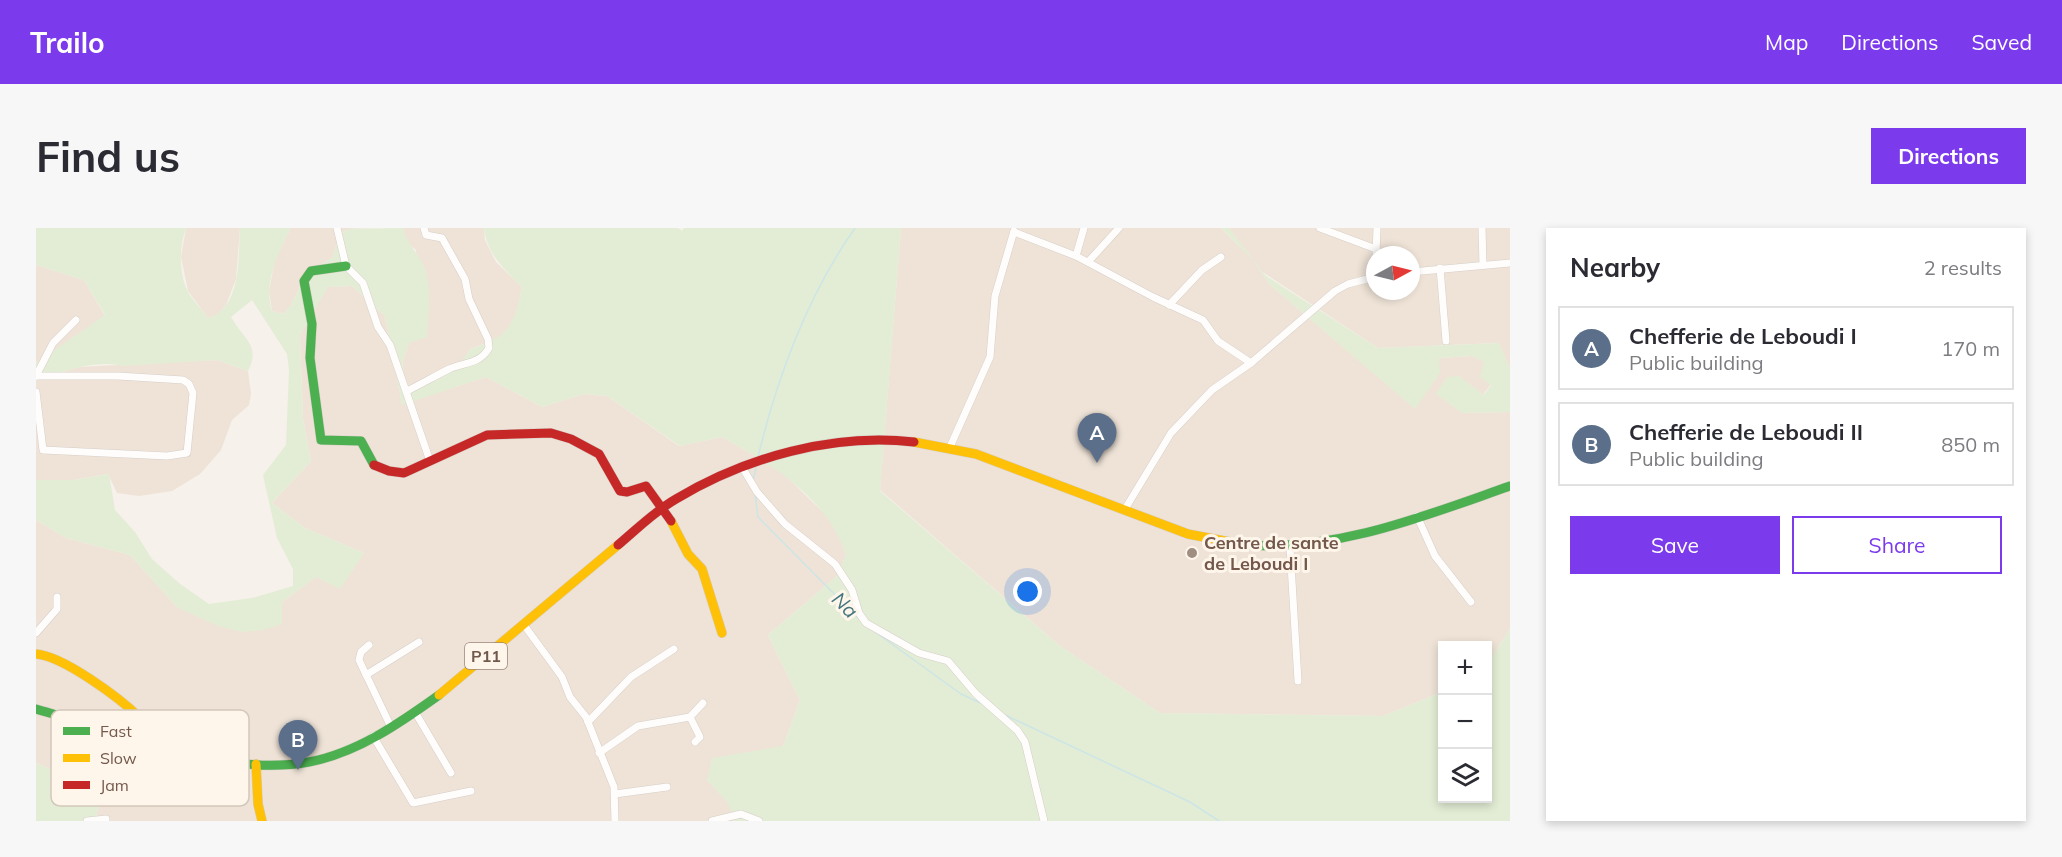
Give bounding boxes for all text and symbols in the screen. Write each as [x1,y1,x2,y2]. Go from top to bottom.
text: Trailo [30,25,105,60]
text: Map [1765,29,1808,55]
text: Directions [1841,29,1938,55]
text: Saved [1971,29,2032,55]
button: Directions [1871,128,2026,184]
text: Find us [36,130,180,183]
north arrow [1366,246,1420,300]
text: Nearby [1570,251,1660,284]
text: 2 results [1924,255,2002,280]
text: Chefferie de Leboudi I [1629,322,1857,350]
text: A [1584,336,1599,361]
text: 170 m [1941,336,2000,361]
text: Public building [1629,350,1764,375]
pin: A [1078,414,1116,463]
text: Chefferie de Leboudi II [1629,418,1863,446]
text: B [1585,432,1598,457]
text: 850 m [1941,432,2000,457]
text: Public building [1629,446,1764,471]
button: Save [1570,516,1780,574]
button: Share [1792,516,2002,574]
place label: Centre de sante de Leboudi I [1204,531,1339,575]
marker: Centre de sante de Leboudi I [1185,546,1199,560]
your location [1013,577,1042,606]
water label: Na [827,586,864,623]
map controls [1438,641,1492,803]
button: + [1438,641,1492,695]
road number: P11 [465,643,507,669]
button: − [1438,695,1492,749]
legend [51,710,249,806]
pin: B [278,720,318,770]
text: Fast [100,721,132,741]
text: Slow [100,748,137,768]
button: layers [1438,749,1492,803]
text: Jam [100,775,129,795]

